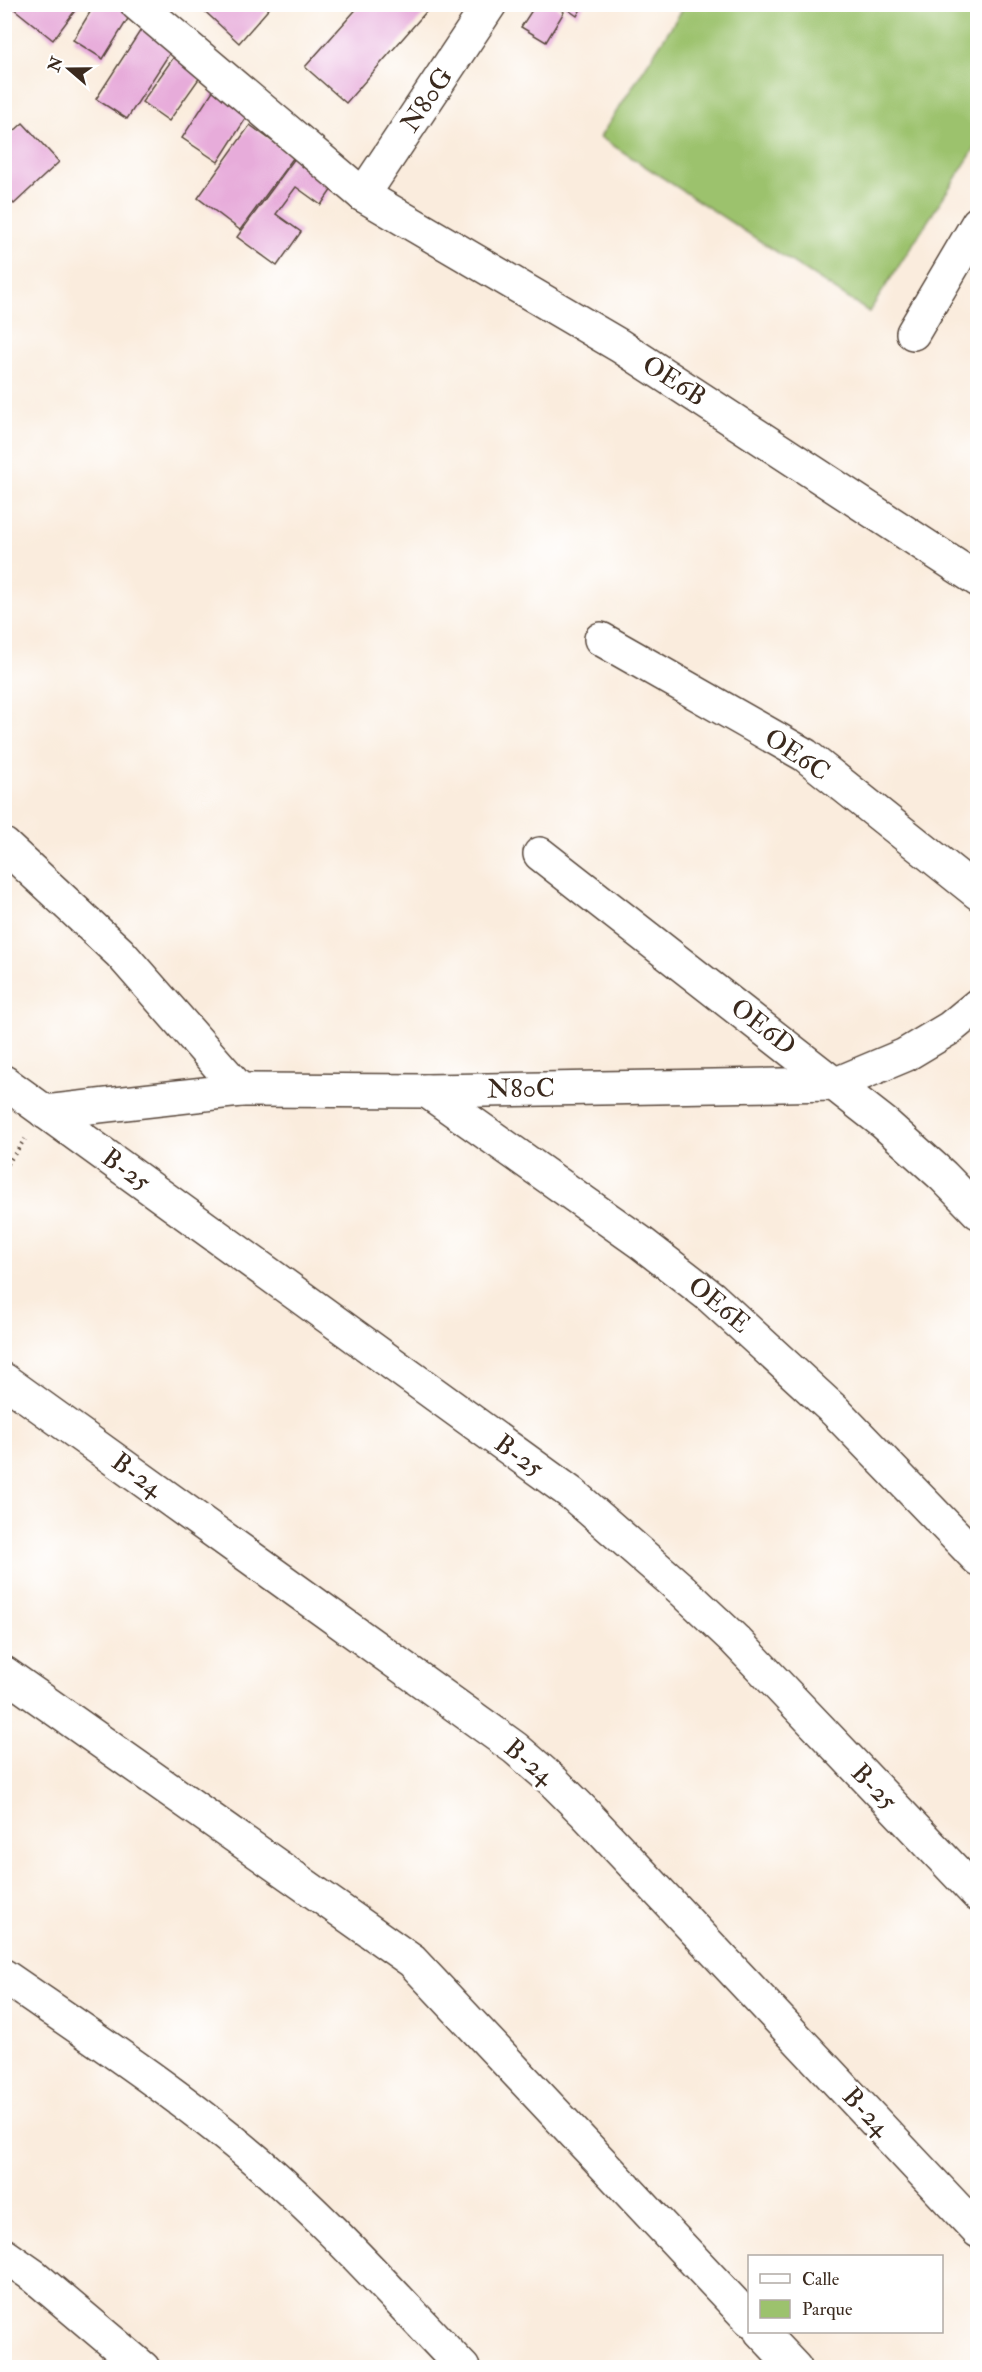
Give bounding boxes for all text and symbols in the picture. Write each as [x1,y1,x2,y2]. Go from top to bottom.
north arrow [39,39,99,99]
text: N [44,53,68,75]
street label: N80G [394,62,460,138]
street label: OE6B [636,349,712,413]
street label: OE6C [758,722,836,788]
street label: OE6D [724,992,802,1062]
street label: N80C [487,1072,555,1106]
street label: B-25 [95,1142,157,1199]
street label: OE6E [681,1270,757,1340]
street label: B-25 [488,1428,550,1485]
street label: B-24 [105,1446,170,1505]
street label: B-24 [498,1732,561,1793]
street label: B-25 [844,1757,904,1817]
street label: B-24 [835,2081,897,2144]
legend [748,2255,943,2333]
text: Calle [802,2268,840,2291]
text: Parque [802,2298,853,2321]

